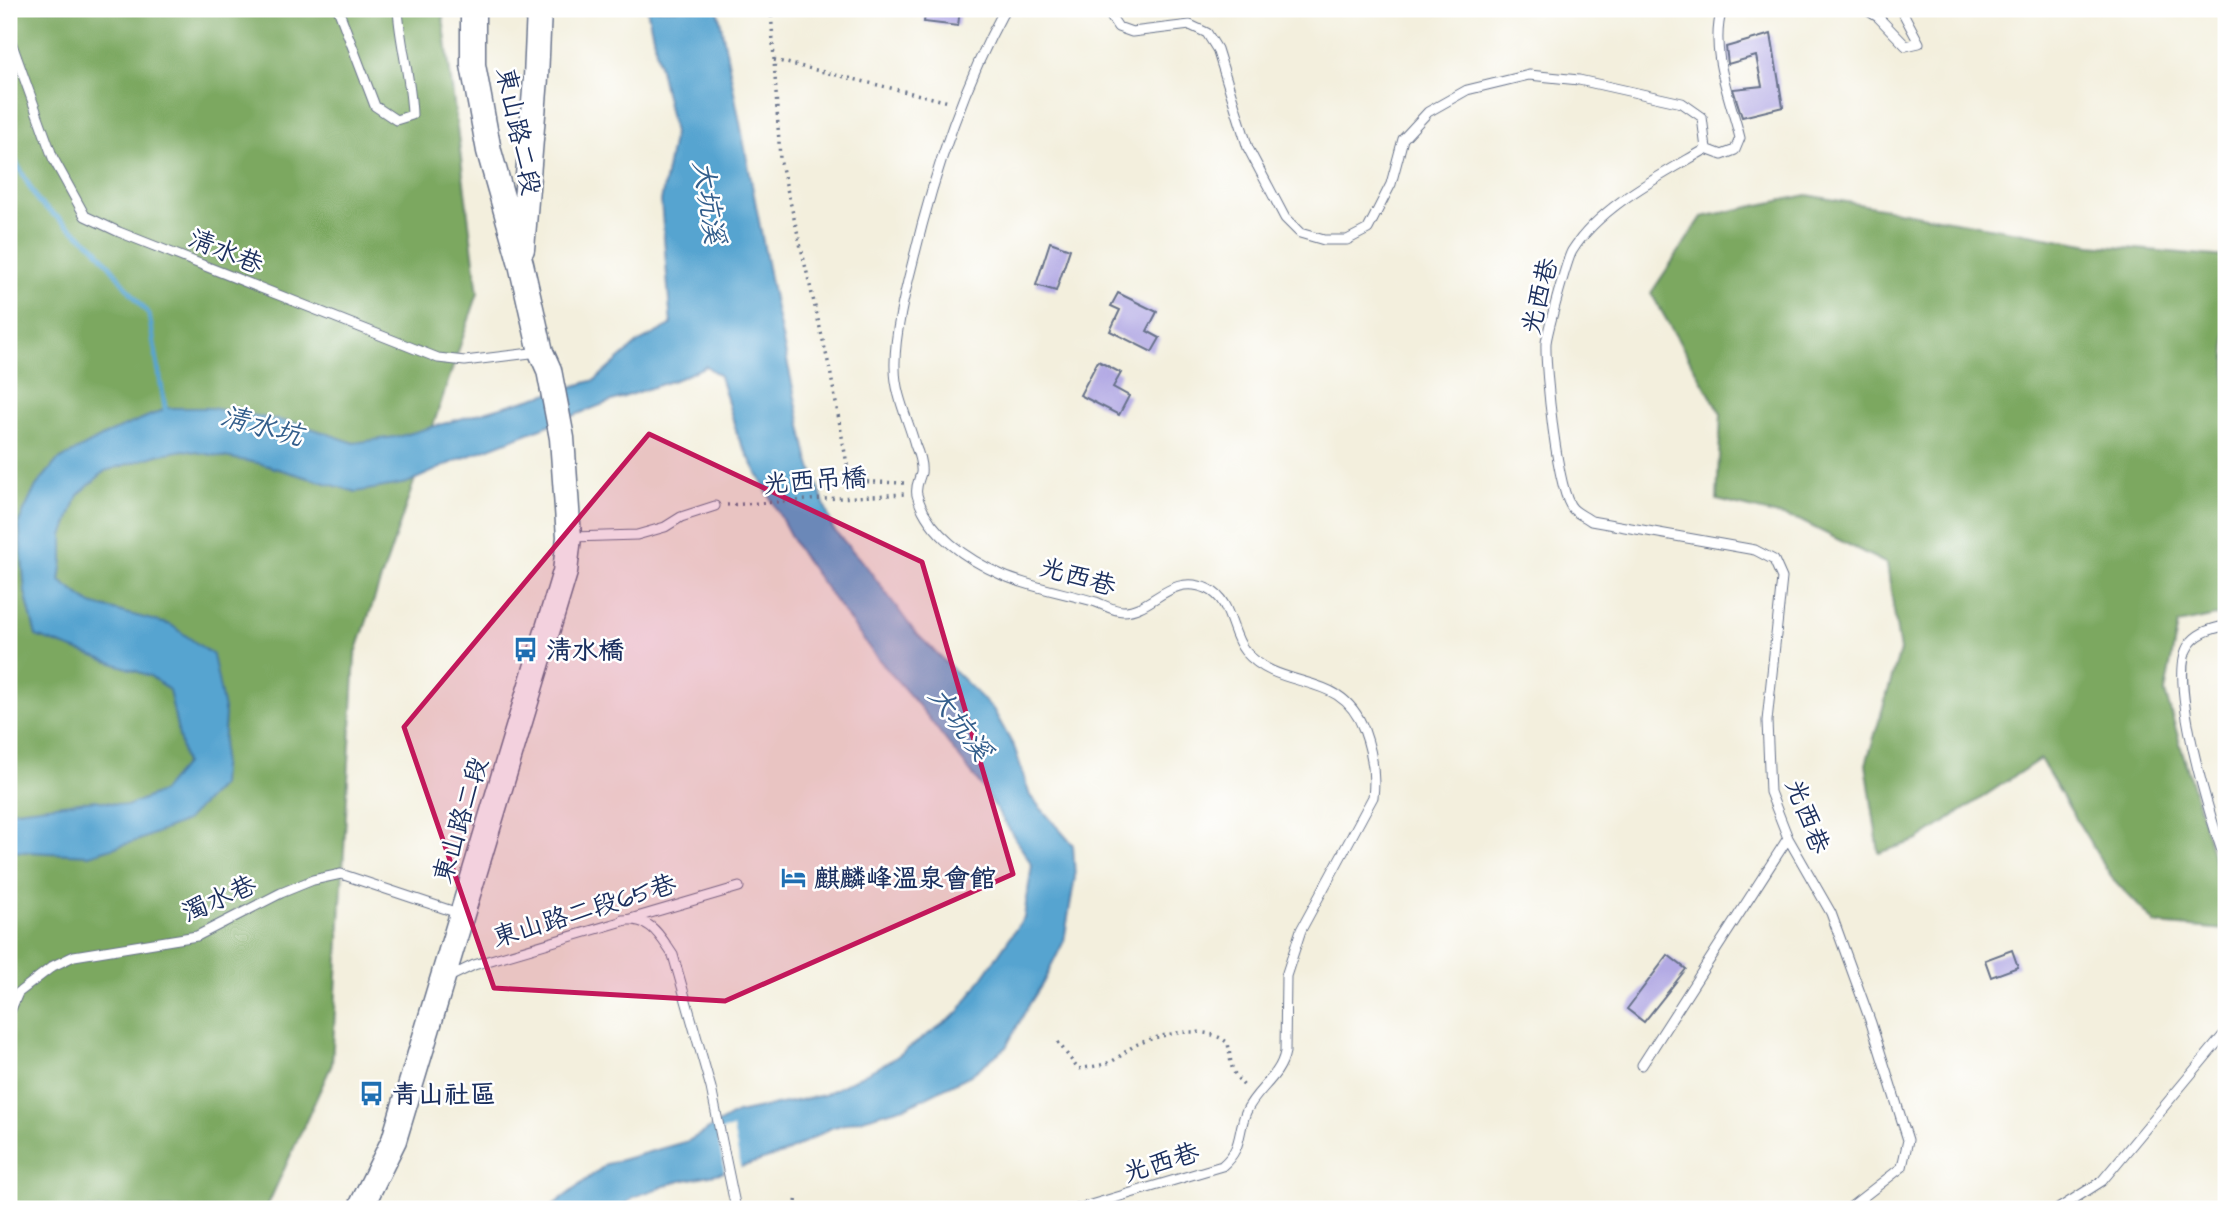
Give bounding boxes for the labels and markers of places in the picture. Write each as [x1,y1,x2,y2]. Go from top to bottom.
place label: 清水橋 [546,633,624,669]
bus stop icon: 清水橋 [512,636,540,664]
place label: 麒麟峰溫泉會館 [814,861,996,897]
hotel icon: 麒麟峰溫泉會館 [780,864,808,892]
place label: 青山社區 [392,1077,496,1113]
bus stop icon: 青山社區 [358,1080,386,1108]

